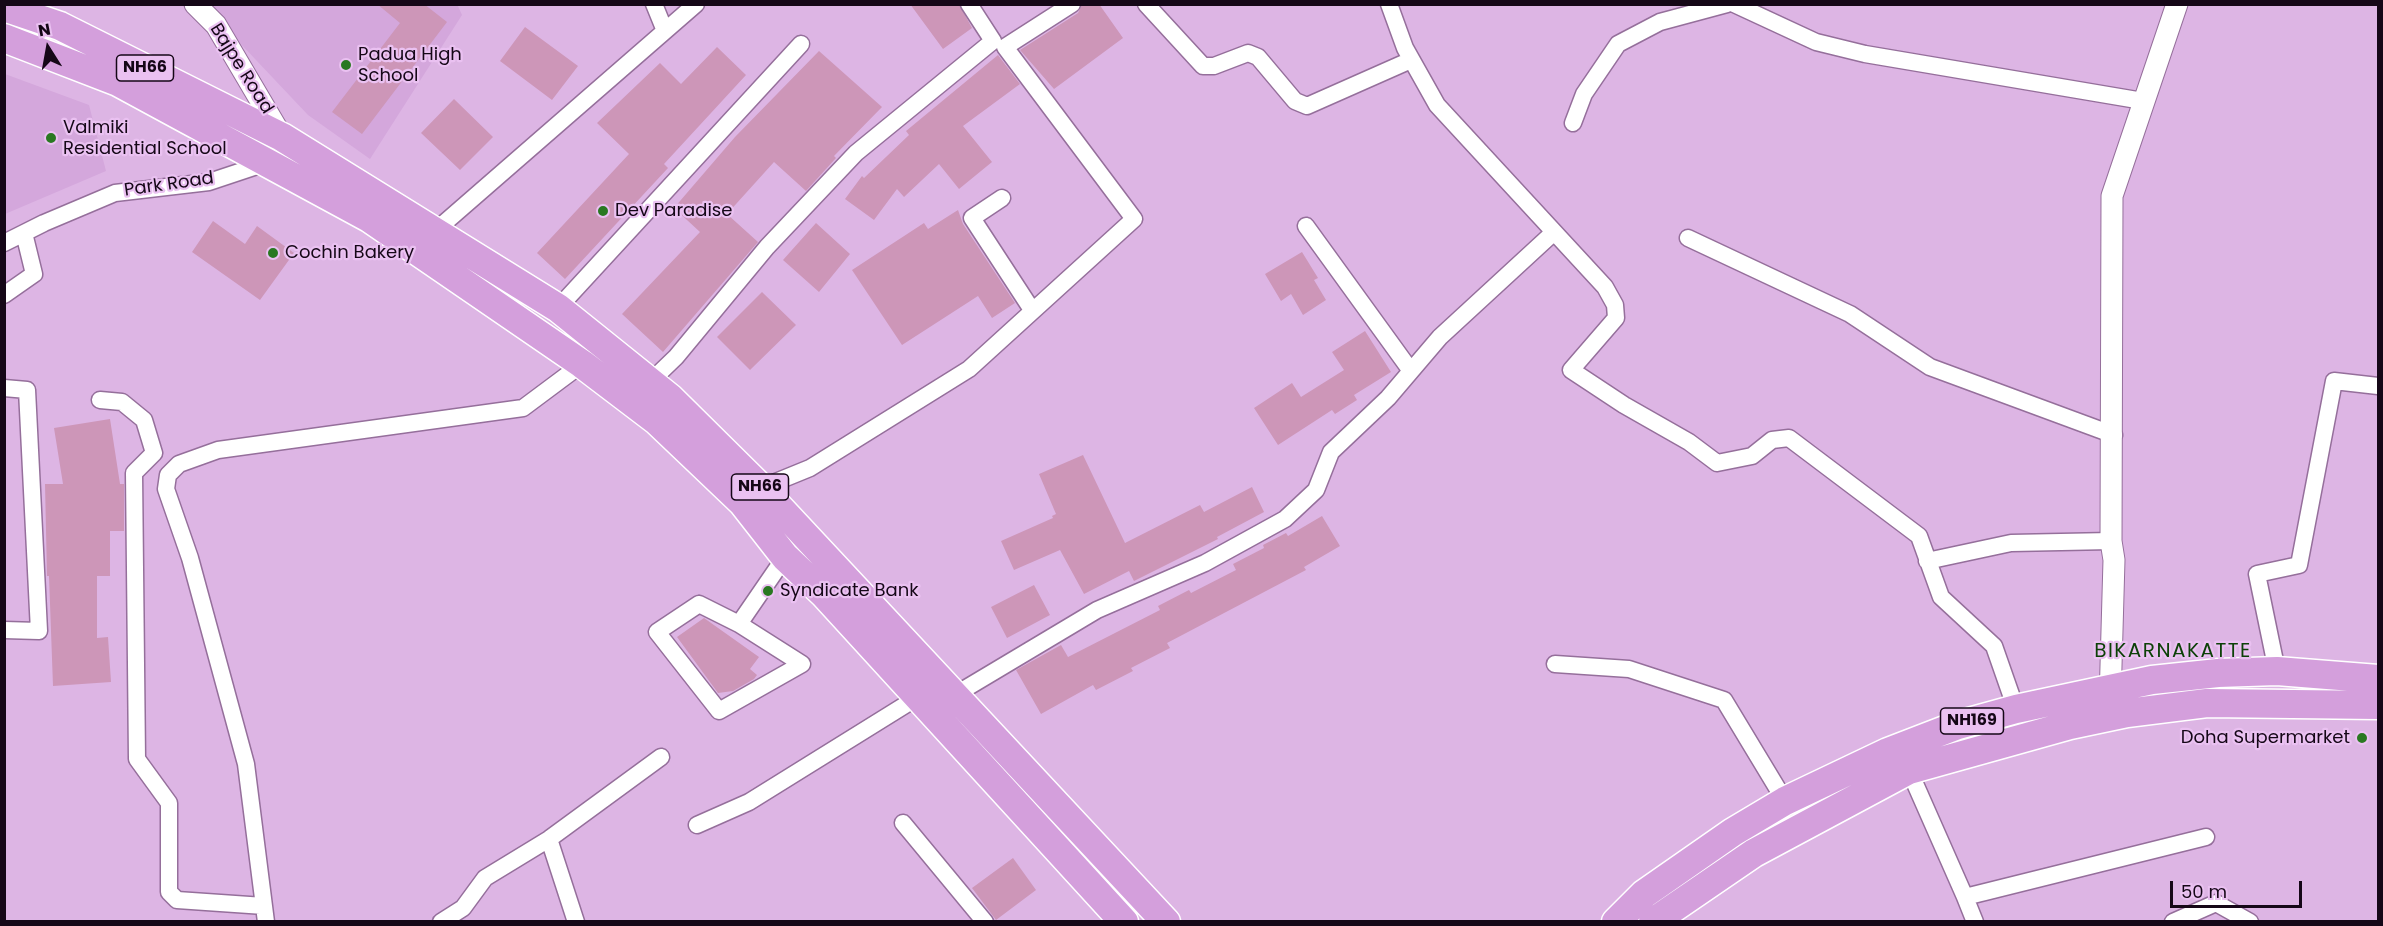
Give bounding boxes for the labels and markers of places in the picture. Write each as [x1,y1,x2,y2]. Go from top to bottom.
place label: Padua High School [358,44,462,86]
marker: Padua High School [339,58,353,72]
place label: Valmiki Residential School [63,117,227,160]
marker: Valmiki Residential School [44,131,58,145]
place label: Dev Paradise [615,200,732,222]
marker: Dev Paradise [596,204,610,218]
place label: Cochin Bakery [285,242,414,264]
marker: Cochin Bakery [266,246,280,260]
place label: Syndicate Bank [780,580,918,602]
marker: Syndicate Bank [761,584,775,598]
place label: Doha Supermarket [2181,727,2350,749]
marker: Doha Supermarket [2355,731,2369,745]

